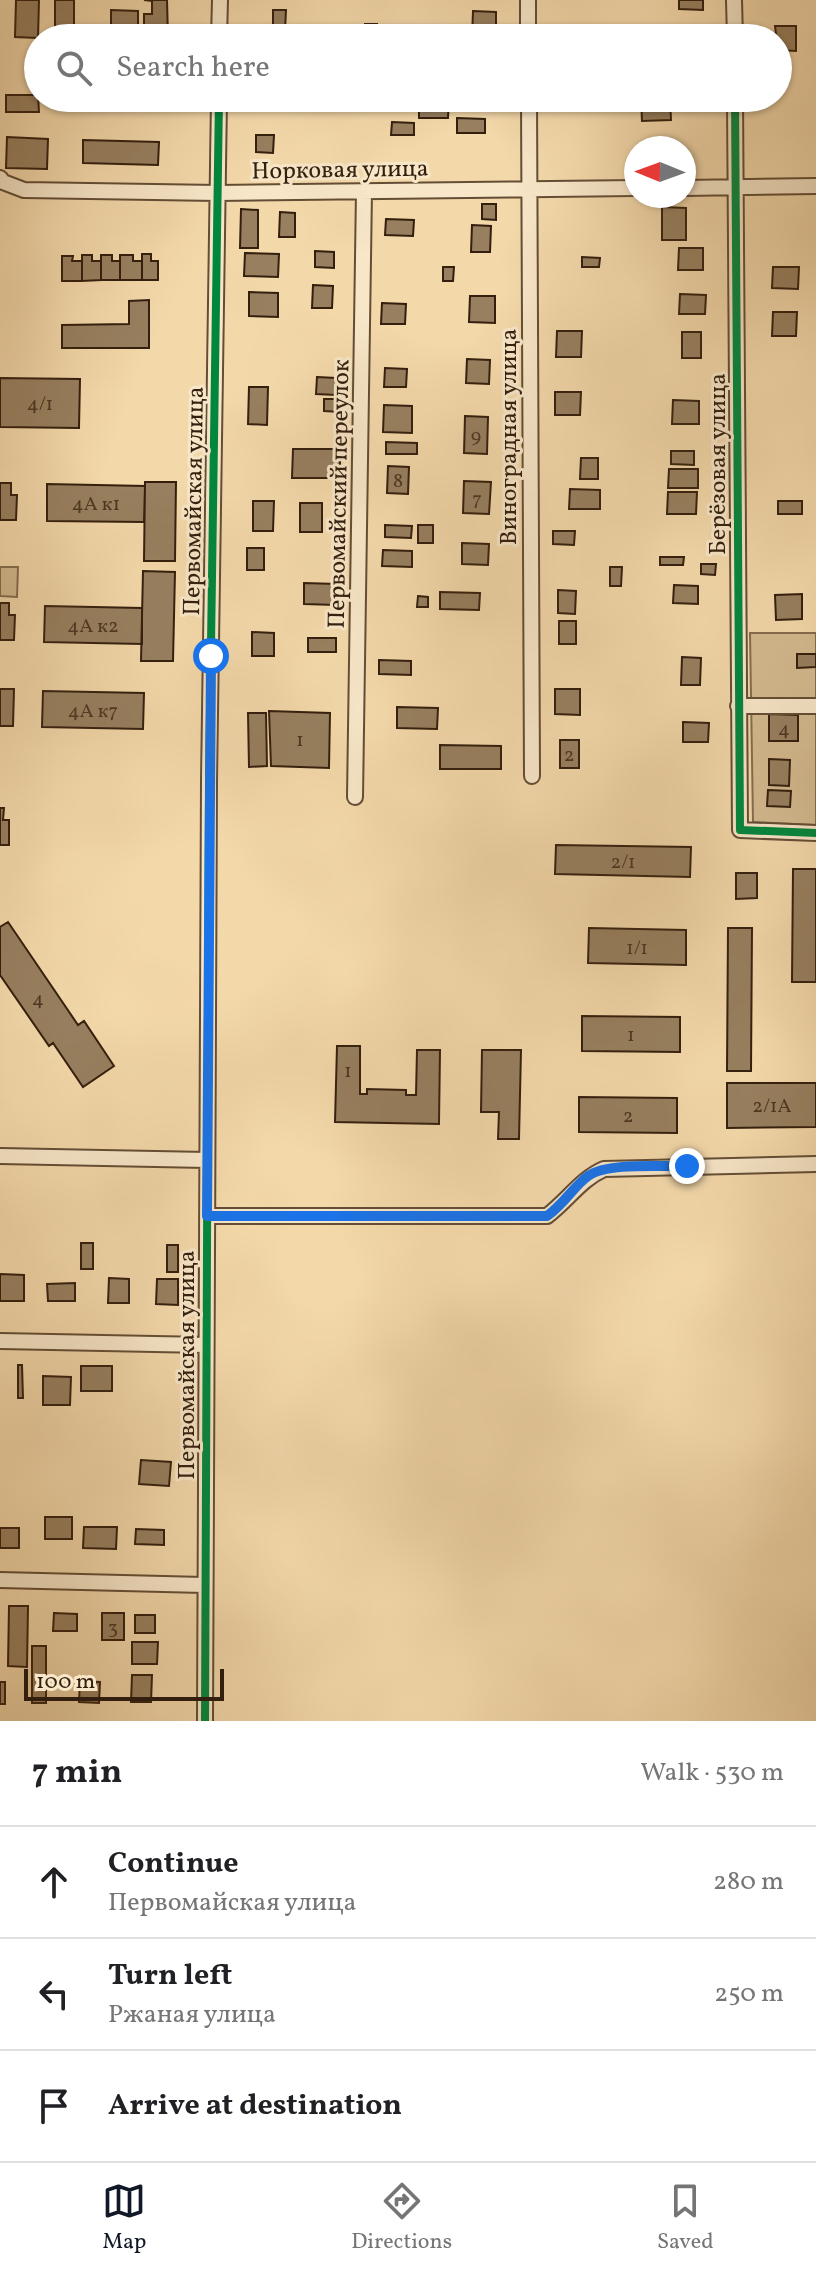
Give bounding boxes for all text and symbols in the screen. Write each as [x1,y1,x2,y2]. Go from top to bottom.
search box [24,24,792,112]
icon: search [52,46,96,90]
text: Search here [116,47,270,89]
north arrow [624,136,696,208]
street label: Норковая улица [251,152,429,190]
street label: Виноградная улица [493,329,527,545]
street label: Первомайский переулок [321,359,359,629]
street label: Берёзовая улица [702,373,736,555]
street label: Первомайская улица [176,386,214,616]
house number: 4/1 [27,391,53,419]
house number: 9 [471,423,481,451]
house number: 8 [393,468,403,496]
house number: 7 [472,486,482,514]
house number: 4А к1 [72,491,120,519]
house number: 4А к2 [67,613,119,641]
route start [193,638,229,674]
house number: 4А к7 [68,698,118,726]
house number: 4 [778,716,790,744]
house number: 1 [296,727,304,755]
house number: 2 [564,742,574,770]
house number: 2/1 [610,849,636,877]
house number: 1/1 [626,935,648,963]
house number: 4 [32,986,44,1014]
house number: 1 [627,1022,635,1050]
house number: 1 [344,1058,352,1086]
house number: 2/1А [752,1093,792,1121]
house number: 2 [623,1103,633,1131]
route end [669,1148,705,1184]
street label: Первомайская улица [171,1250,205,1480]
house number: 3 [108,1615,118,1643]
scale bar [24,1665,224,1701]
text: 100 m [36,1667,95,1698]
text: 7 min [32,1750,122,1797]
text: Walk · 530 m [640,1755,784,1791]
text: Continue [108,1843,239,1885]
icon: ahead [32,1860,76,1904]
text: 280 m [713,1864,784,1900]
text: Первомайская улица [108,1885,357,1921]
text: Turn left [108,1955,232,1997]
icon: left [32,1972,76,2016]
text: 250 m [714,1976,784,2012]
text: Ржаная улица [108,1997,276,2033]
icon: arrive [32,2084,76,2128]
text: Arrive at destination [108,2085,402,2127]
tab: Map [102,2179,146,2258]
tab: Directions [351,2179,452,2258]
tab: Saved [657,2179,714,2258]

